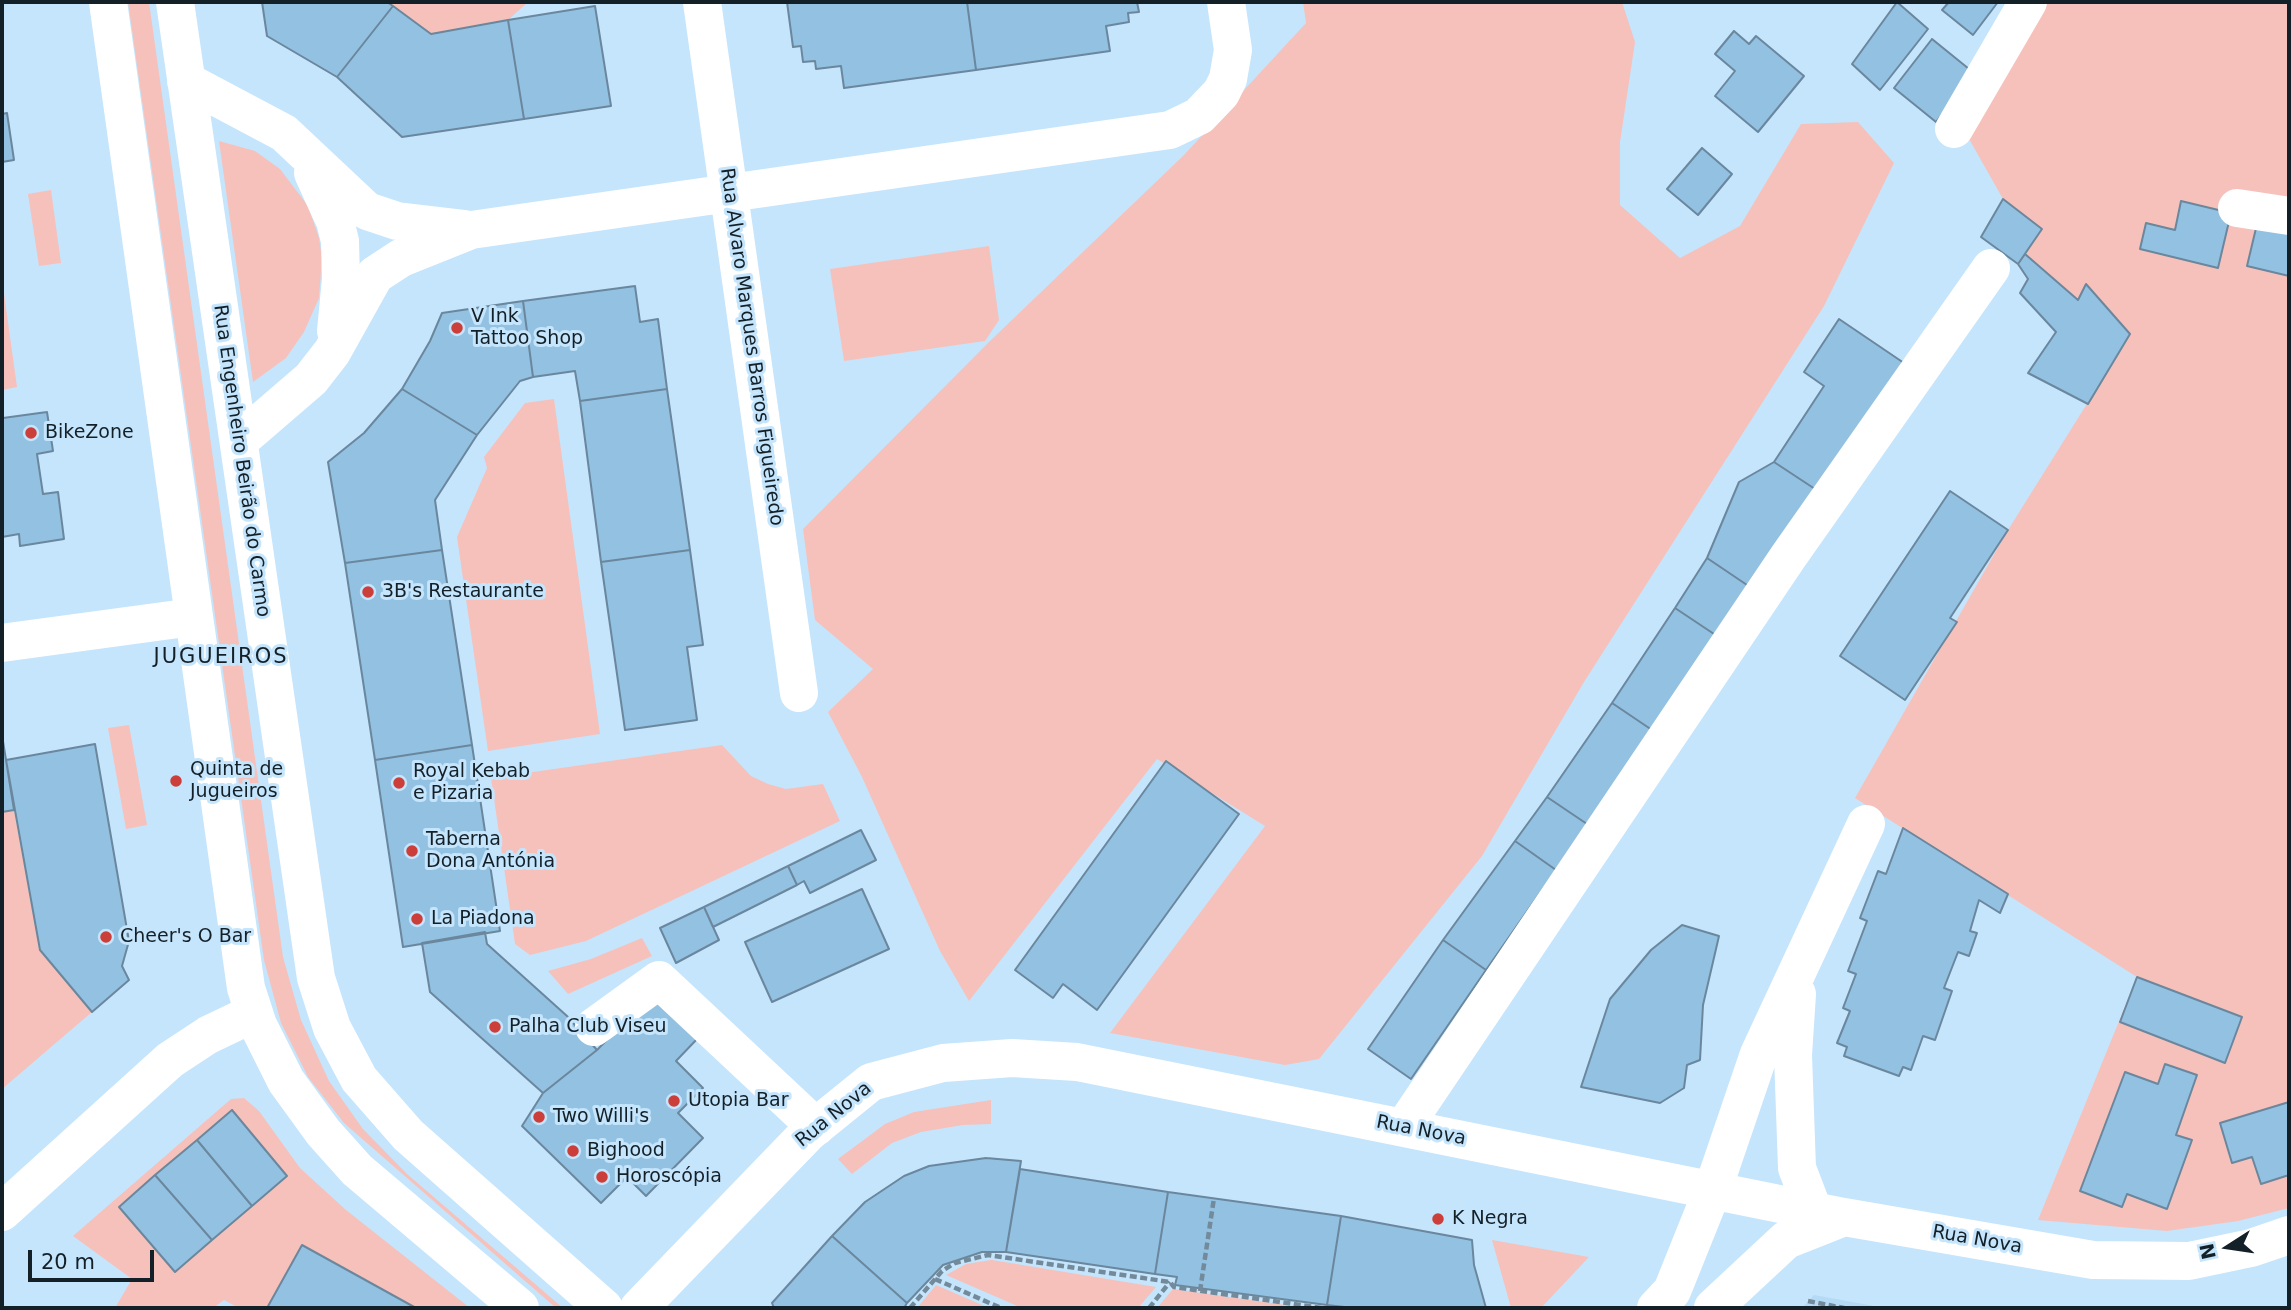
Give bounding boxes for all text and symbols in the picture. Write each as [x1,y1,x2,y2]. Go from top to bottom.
street label: Rua Alvaro Marques Barros Figueiredo [715,167,787,527]
street label: Rua Engenheiro Beirão do Carmo [208,303,274,619]
place label: V Ink Tattoo Shop [471,306,583,350]
marker: V Ink Tattoo Shop [449,320,465,336]
place label: BikeZone [45,422,134,444]
marker: BikeZone [23,425,39,441]
place label: 3B's Restaurante [382,581,544,603]
marker: 3B's Restaurante [360,584,376,600]
district label: JUGUEIROS [155,645,287,671]
place label: Quinta de Jugueiros [190,759,283,803]
place label: Royal Kebab e Pizaria [413,761,530,805]
marker: Quinta de Jugueiros [168,773,184,789]
marker: Royal Kebab e Pizaria [391,775,407,791]
place label: Taberna Dona Antónia [426,829,555,873]
marker: Taberna Dona Antónia [404,843,420,859]
place label: La Piadona [431,908,535,930]
marker: La Piadona [409,911,425,927]
place label: Cheer's O Bar [120,926,251,948]
marker: Cheer's O Bar [98,929,114,945]
place label: Palha Club Viseu [509,1016,666,1038]
marker: Palha Club Viseu [487,1019,503,1035]
street label: Rua Nova [792,1078,876,1152]
place label: Utopia Bar [688,1090,788,1112]
marker: Utopia Bar [666,1093,682,1109]
place label: Two Willi's [553,1106,649,1128]
marker: Two Willi's [531,1109,547,1125]
street label: Rua Nova [1374,1111,1468,1151]
place label: Bighood [587,1140,665,1162]
marker: Bighood [565,1143,581,1159]
place label: Horoscópia [616,1166,722,1188]
marker: Horoscópia [594,1169,610,1185]
place label: K Negra [1452,1208,1528,1230]
marker: K Negra [1430,1211,1446,1227]
north arrow [2193,1212,2263,1282]
street label: Rua Nova [1930,1221,2024,1259]
scale bar [32,1236,158,1280]
text: N [2195,1241,2220,1261]
text: 20 m [41,1250,95,1274]

